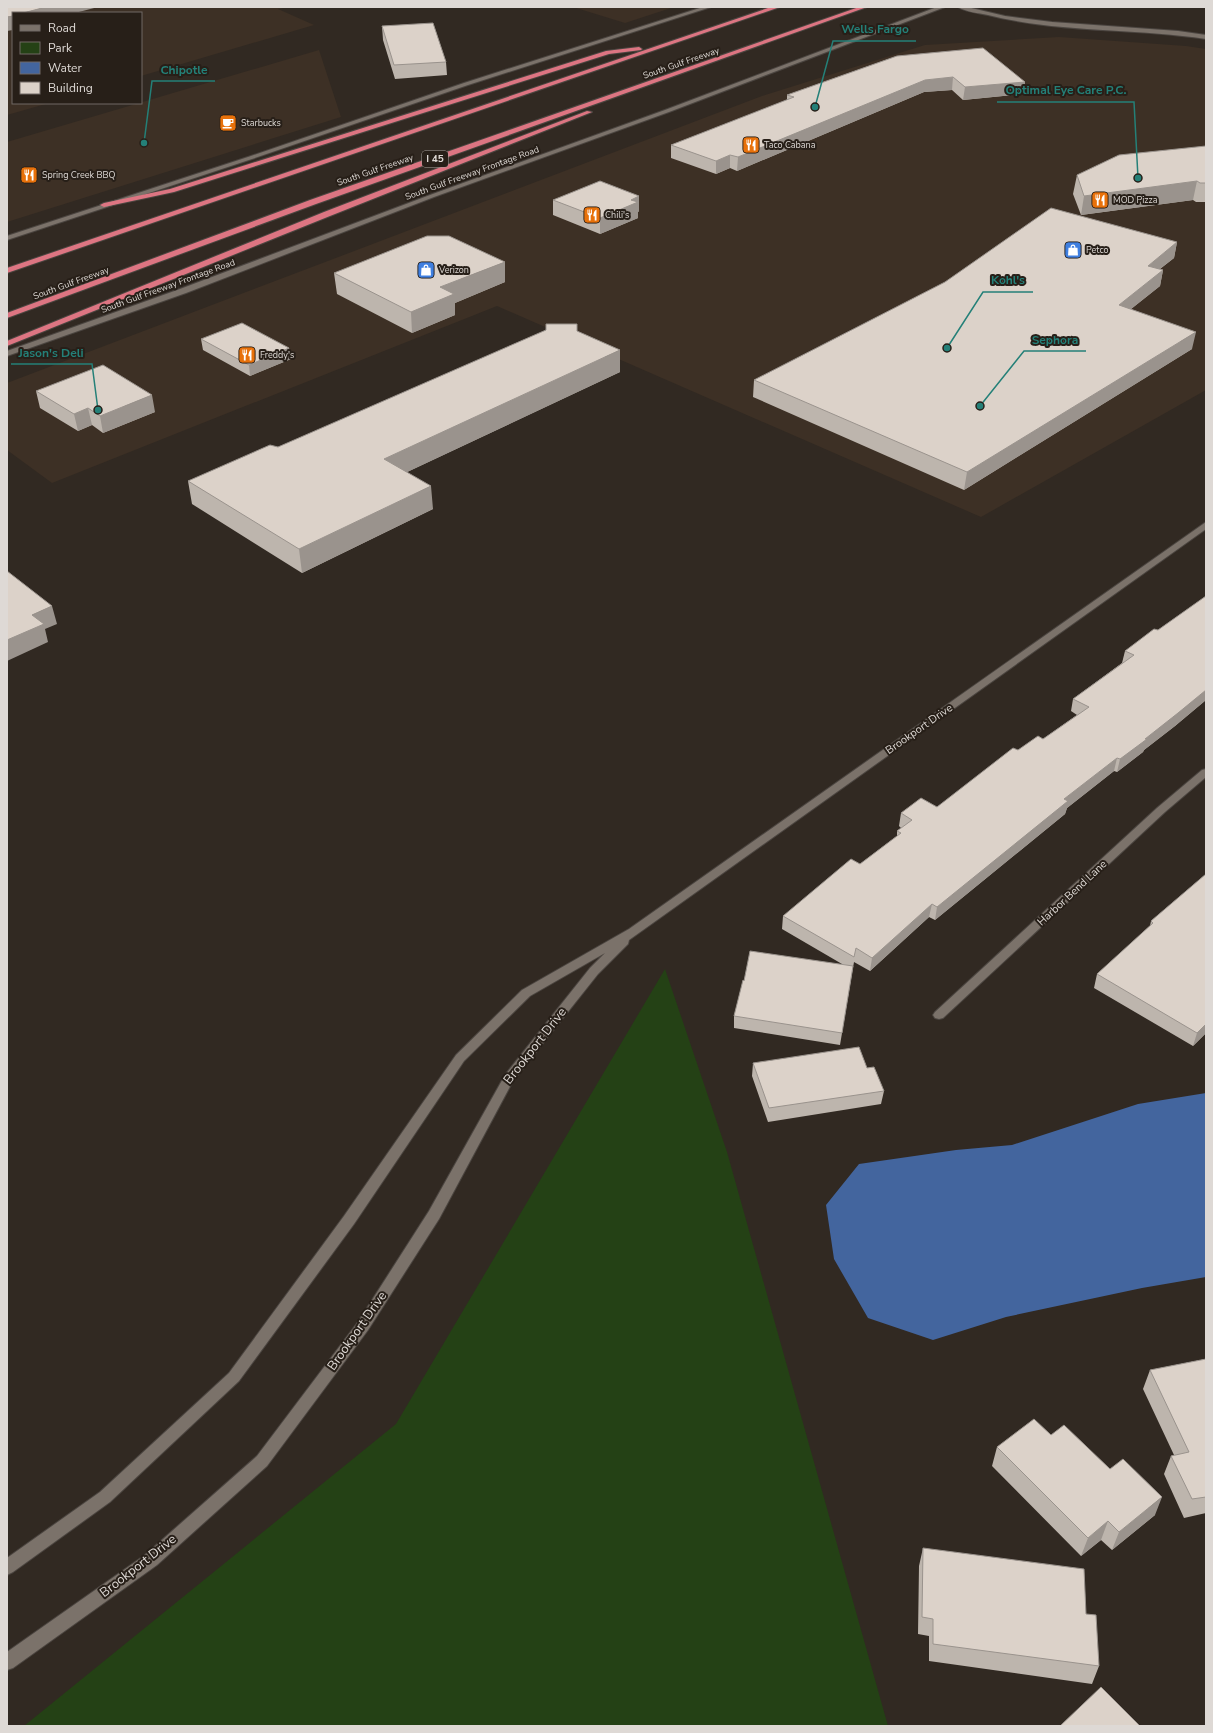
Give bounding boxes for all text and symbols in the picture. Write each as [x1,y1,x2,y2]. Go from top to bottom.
legend [12,12,142,104]
callout: Wells Fargo [833,17,916,41]
text: Road [48,20,76,36]
text: Wells Fargo [841,21,909,37]
text: Park [48,40,73,56]
street label: South Gulf Freeway [641,44,721,82]
callout: Chipotle [152,57,215,81]
text: Water [48,60,82,76]
text: Chipotle [160,62,208,78]
callout: Optimal Eye Care P.C. [997,78,1134,102]
text: Building [48,80,93,96]
text: Optimal Eye Care P.C. [1005,82,1127,98]
cafe icon: Starbucks [218,113,238,133]
place label: Starbucks [241,117,281,129]
restaurant icon: Taco Cabana [741,135,761,155]
place label: Taco Cabana [764,139,816,151]
street label: South Gulf Freeway Frontage Road [403,143,541,203]
street label: South Gulf Freeway [335,151,415,189]
road number: I 45 [422,151,448,167]
restaurant icon: Spring Creek BBQ [19,165,39,185]
place label: Spring Creek BBQ [42,169,116,181]
restaurant icon: MOD Pizza [1090,190,1110,210]
place label: MOD Pizza [1113,194,1158,206]
restaurant icon: Chili's [582,205,602,225]
place label: Chili's [605,209,629,221]
shop icon: Petco [1063,240,1083,260]
place label: Petco [1086,244,1108,256]
street label: South Gulf Freeway Frontage Road [99,256,237,316]
shop icon: Verizon [416,260,436,280]
street label: South Gulf Freeway [31,264,111,302]
place label: Verizon [438,264,469,276]
callout: Kohl's [983,268,1033,292]
text: Kohl's [991,272,1025,288]
callout: Sephora [1024,327,1086,351]
text: Sephora [1032,332,1078,348]
callout: Jason's Deli [11,340,92,364]
text: Jason's Deli [17,345,84,361]
restaurant icon: Freddy's [237,345,257,365]
place label: Freddy's [260,349,294,361]
street label: Brookport Drive [883,700,956,758]
street label: Harbor Bend Lane [1034,857,1110,929]
street label: Brookport Drive [499,1004,571,1088]
street label: Brookport Drive [323,1288,391,1374]
street label: Brookport Drive [96,1530,180,1602]

